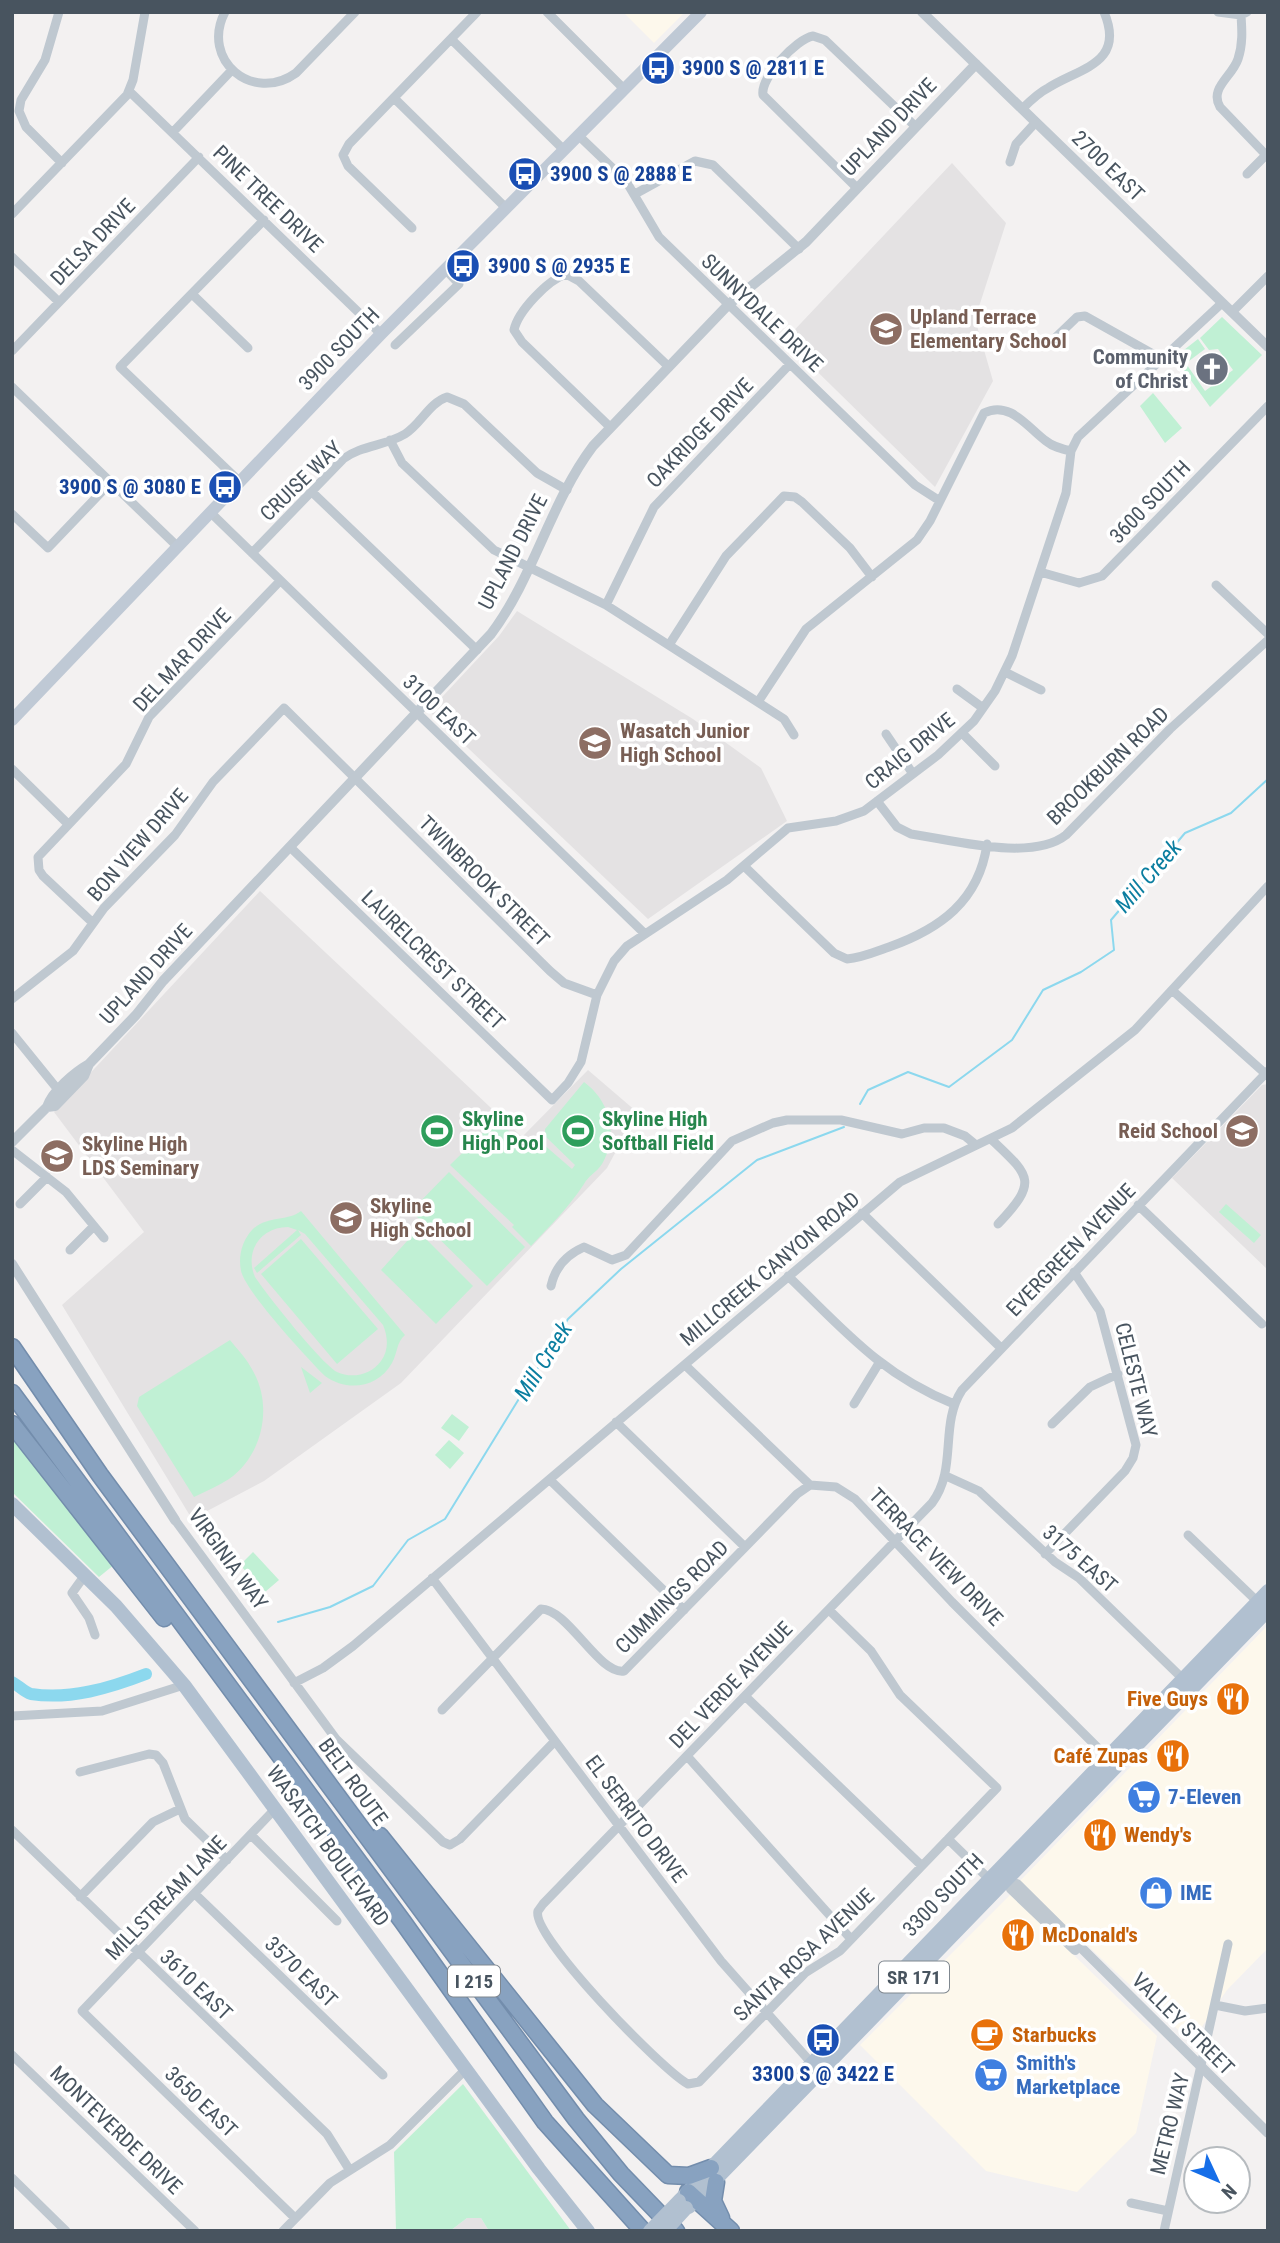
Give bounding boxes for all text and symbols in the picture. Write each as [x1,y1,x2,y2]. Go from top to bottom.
bus stop icon: 3900 S @ 2811 E [639,49,677,87]
place label: 3900 S @ 2811 E [682,56,824,80]
street label: UPLAND DRIVE [837,73,941,181]
street label: 2700 EAST [1067,126,1149,206]
street label: PINE TREE DRIVE [208,141,328,257]
bus stop icon: 3900 S @ 2888 E [506,155,544,193]
place label: 3900 S @ 2888 E [550,162,692,186]
street label: DELSA DRIVE [46,194,140,290]
bus stop icon: 3900 S @ 2935 E [444,247,482,285]
street label: SUNNYDALE DRIVE [696,249,828,377]
place label: 3900 S @ 2935 E [488,254,630,278]
street label: 3900 SOUTH [294,303,384,395]
place label: Upland Terrace Elementary School [910,305,1067,353]
school or university icon: Upland Terrace Elementary School [867,310,905,348]
place label: Community of Christ [1093,345,1189,393]
church icon: Community of Christ [1193,350,1231,388]
street label: OAKRIDGE DRIVE [642,373,758,493]
street label: CRUISE WAY [255,436,347,526]
street label: 3600 SOUTH [1105,456,1195,548]
bus stop icon: 3900 S @ 3080 E [206,468,244,506]
place label: 3900 S @ 3080 E [59,475,201,499]
street label: UPLAND DRIVE [474,490,552,614]
street label: DEL MAR DRIVE [128,604,236,716]
street label: 3100 EAST [398,670,480,750]
street label: BROOKBURN ROAD [1042,702,1174,830]
street label: CRAIG DRIVE [860,708,960,794]
place label: Wasatch Junior High School [620,719,750,767]
school or university icon: Wasatch Junior High School [576,724,614,762]
street label: BON VIEW DRIVE [83,784,193,906]
street label: TWINBROOK STREET [414,811,554,951]
water label: Mill Creek [1109,834,1188,918]
street label: LAURELCREST STREET [357,886,510,1035]
street label: UPLAND DRIVE [95,919,197,1029]
place label: Skyline High Pool [462,1107,544,1155]
place label: Skyline High Softball Field [602,1107,714,1155]
sports icon: Skyline High Pool [418,1112,456,1150]
sports icon: Skyline High Softball Field [559,1112,597,1150]
school or university icon: Reid School [1223,1112,1261,1150]
place label: Reid School [1118,1119,1218,1143]
place label: Skyline High LDS Seminary [82,1132,200,1180]
school or university icon: Skyline High LDS Seminary [38,1137,76,1175]
street label: EVERGREEN AVENUE [1002,1179,1140,1321]
street label: MILLCREEK CANYON ROAD [676,1187,864,1351]
place label: Skyline High School [370,1194,471,1242]
school or university icon: Skyline High School [327,1199,365,1237]
water label: Mill Creek [509,1316,579,1406]
street label: CELESTE WAY [1110,1320,1162,1440]
street label: TERRACE VIEW DRIVE [864,1483,1008,1631]
street label: VIRGINIA WAY [183,1504,273,1614]
street label: 3175 EAST [1038,1520,1122,1598]
street label: CUMMINGS ROAD [611,1536,733,1658]
street label: DEL VERDE AVENUE [665,1617,797,1753]
restaurant icon: Five Guys [1214,1680,1252,1718]
place label: Five Guys [1127,1687,1208,1711]
street label: BELT ROUTE [314,1734,392,1830]
restaurant icon: Café Zupas [1154,1737,1192,1775]
place label: Café Zupas [1054,1744,1148,1768]
street label: EL SERRITO DRIVE [581,1751,691,1887]
street label: WASATCH BOULEVARD [262,1761,394,1931]
supermarket icon: 7-Eleven [1125,1778,1163,1816]
place label: 7-Eleven [1168,1785,1241,1809]
restaurant icon: Wendy's [1081,1816,1119,1854]
place label: Wendy's [1124,1823,1192,1847]
street label: MILLSTREAM LANE [101,1831,231,1965]
street label: 3300 SOUTH [898,1849,988,1941]
shop icon: IME [1137,1874,1175,1912]
place label: IME [1180,1881,1212,1905]
street label: SANTA ROSA AVENUE [729,1884,879,2026]
restaurant icon: McDonald's [999,1916,1037,1954]
place label: McDonald's [1042,1923,1138,1947]
street label: 3570 EAST [260,1932,342,2012]
street label: 3610 EAST [155,1945,237,2025]
road number: SR 171 [879,1962,949,1993]
road number: I 215 [448,1966,500,1996]
street label: VALLEY STREET [1127,1968,1239,2080]
cafe icon: Starbucks [968,2016,1006,2054]
bus stop icon: 3300 S @ 3422 E [804,2021,842,2059]
place label: Starbucks [1012,2023,1097,2047]
place label: Smith's Marketplace [1016,2051,1120,2099]
supermarket icon: Smith's Marketplace [972,2056,1010,2094]
street label: MONTEVERDE DRIVE [45,2061,187,2199]
street label: 3650 EAST [160,2062,242,2142]
place label: 3300 S @ 3422 E [752,2062,894,2086]
street label: METRO WAY [1146,2071,1194,2177]
north arrow [1182,2145,1252,2215]
text: N [1217,2179,1241,2204]

